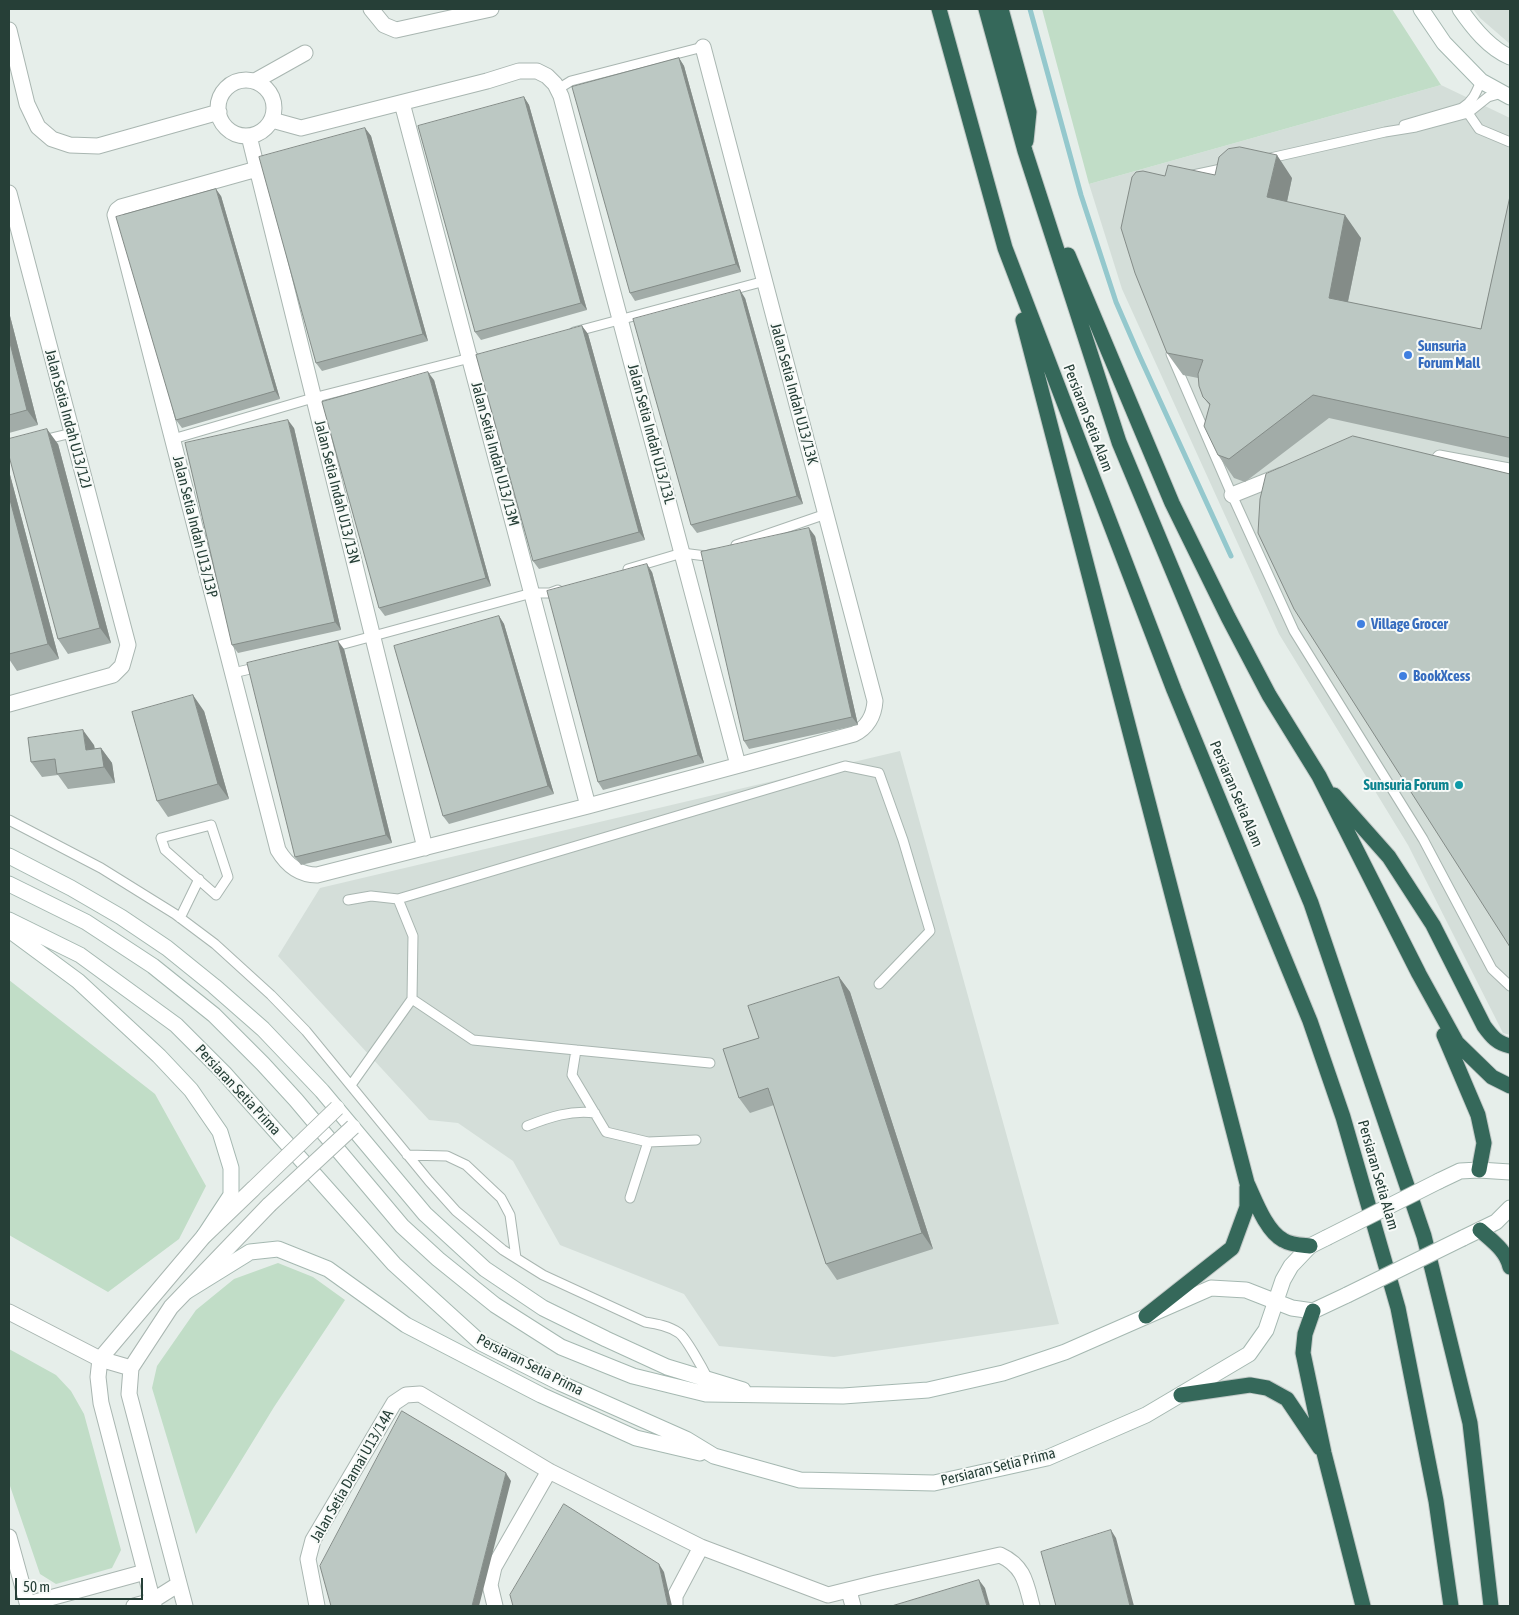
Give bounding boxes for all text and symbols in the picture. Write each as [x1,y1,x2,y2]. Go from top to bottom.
street label: Jalan Setia Indah U13/13K [766,321,822,467]
place label: Sunsuria Forum Mall [1418,337,1480,372]
street label: Jalan Setia Indah U13/12J [41,347,95,491]
marker: Sunsuria Forum Mall [1402,349,1414,361]
street label: Jalan Setia Indah U13/13L [624,362,678,506]
street label: Persiaran Setia Alam [1059,362,1117,474]
street label: Jalan Setia Indah U13/13M [467,380,523,528]
street label: Jalan Setia Indah U13/13N [310,418,364,566]
street label: Jalan Setia Indah U13/13P [169,454,221,600]
place label: Village Grocer [1371,615,1448,633]
marker: Village Grocer [1355,618,1367,630]
place label: BookXcess [1413,667,1470,685]
marker: BookXcess [1397,670,1409,682]
street label: Persiaran Setia Alam [1206,738,1266,850]
place label: Sunsuria Forum [1363,776,1449,794]
marker: Sunsuria Forum [1453,779,1465,791]
street label: Persiaran Setia Prima [191,1041,285,1139]
street label: Persiaran Setia Alam [1354,1118,1402,1232]
street label: Persiaran Setia Prima [474,1330,586,1400]
street label: Jalan Setia Damai U13/14A [307,1407,397,1545]
street label: Persiaran Setia Prima [939,1444,1057,1490]
scale bar [18,1568,145,1600]
text: 50 m [23,1578,50,1595]

